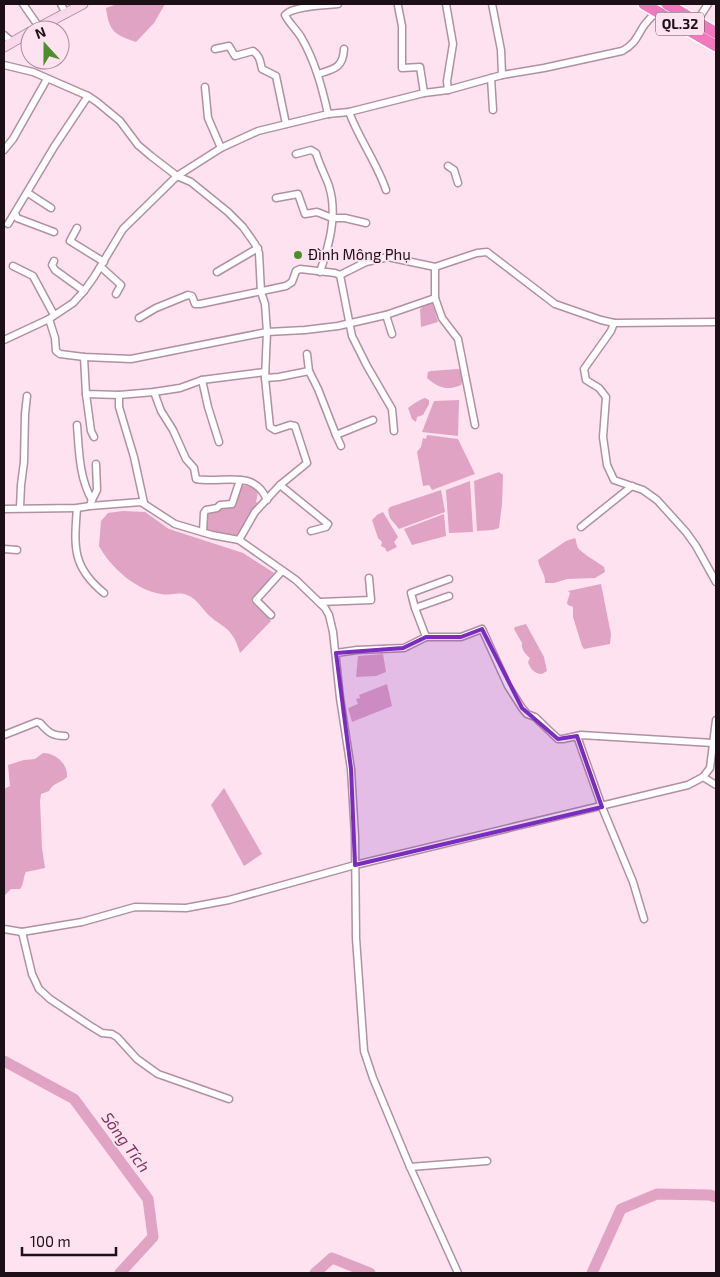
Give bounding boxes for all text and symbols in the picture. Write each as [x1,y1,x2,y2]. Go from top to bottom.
road number: QL.32 [656,12,704,36]
north arrow [20,20,70,70]
text: N [32,23,48,42]
place label: Đình Mông Phụ [308,245,411,263]
marker: Đình Mông Phụ [292,249,304,261]
water label: Sông Tích [98,1108,155,1175]
scale bar [22,1224,116,1256]
text: 100 m [30,1232,71,1250]

